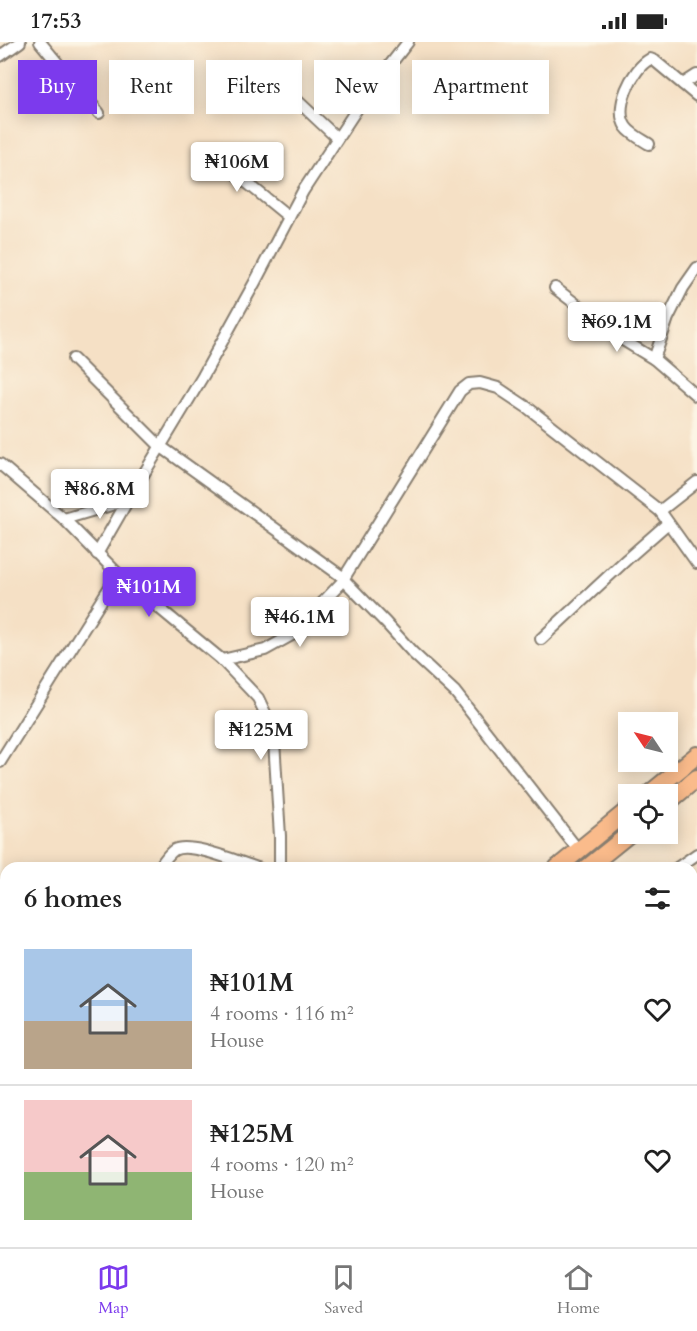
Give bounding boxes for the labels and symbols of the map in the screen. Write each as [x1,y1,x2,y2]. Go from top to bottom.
pin: ₦106M [195,142,279,193]
pin: ₦69.1M [568,302,666,353]
pin: ₦86.8M [51,469,149,520]
pin: ₦101M [107,567,191,618]
pin: ₦46.1M [251,597,349,648]
pin: ₦125M [219,710,303,761]
north arrow [618,712,678,772]

